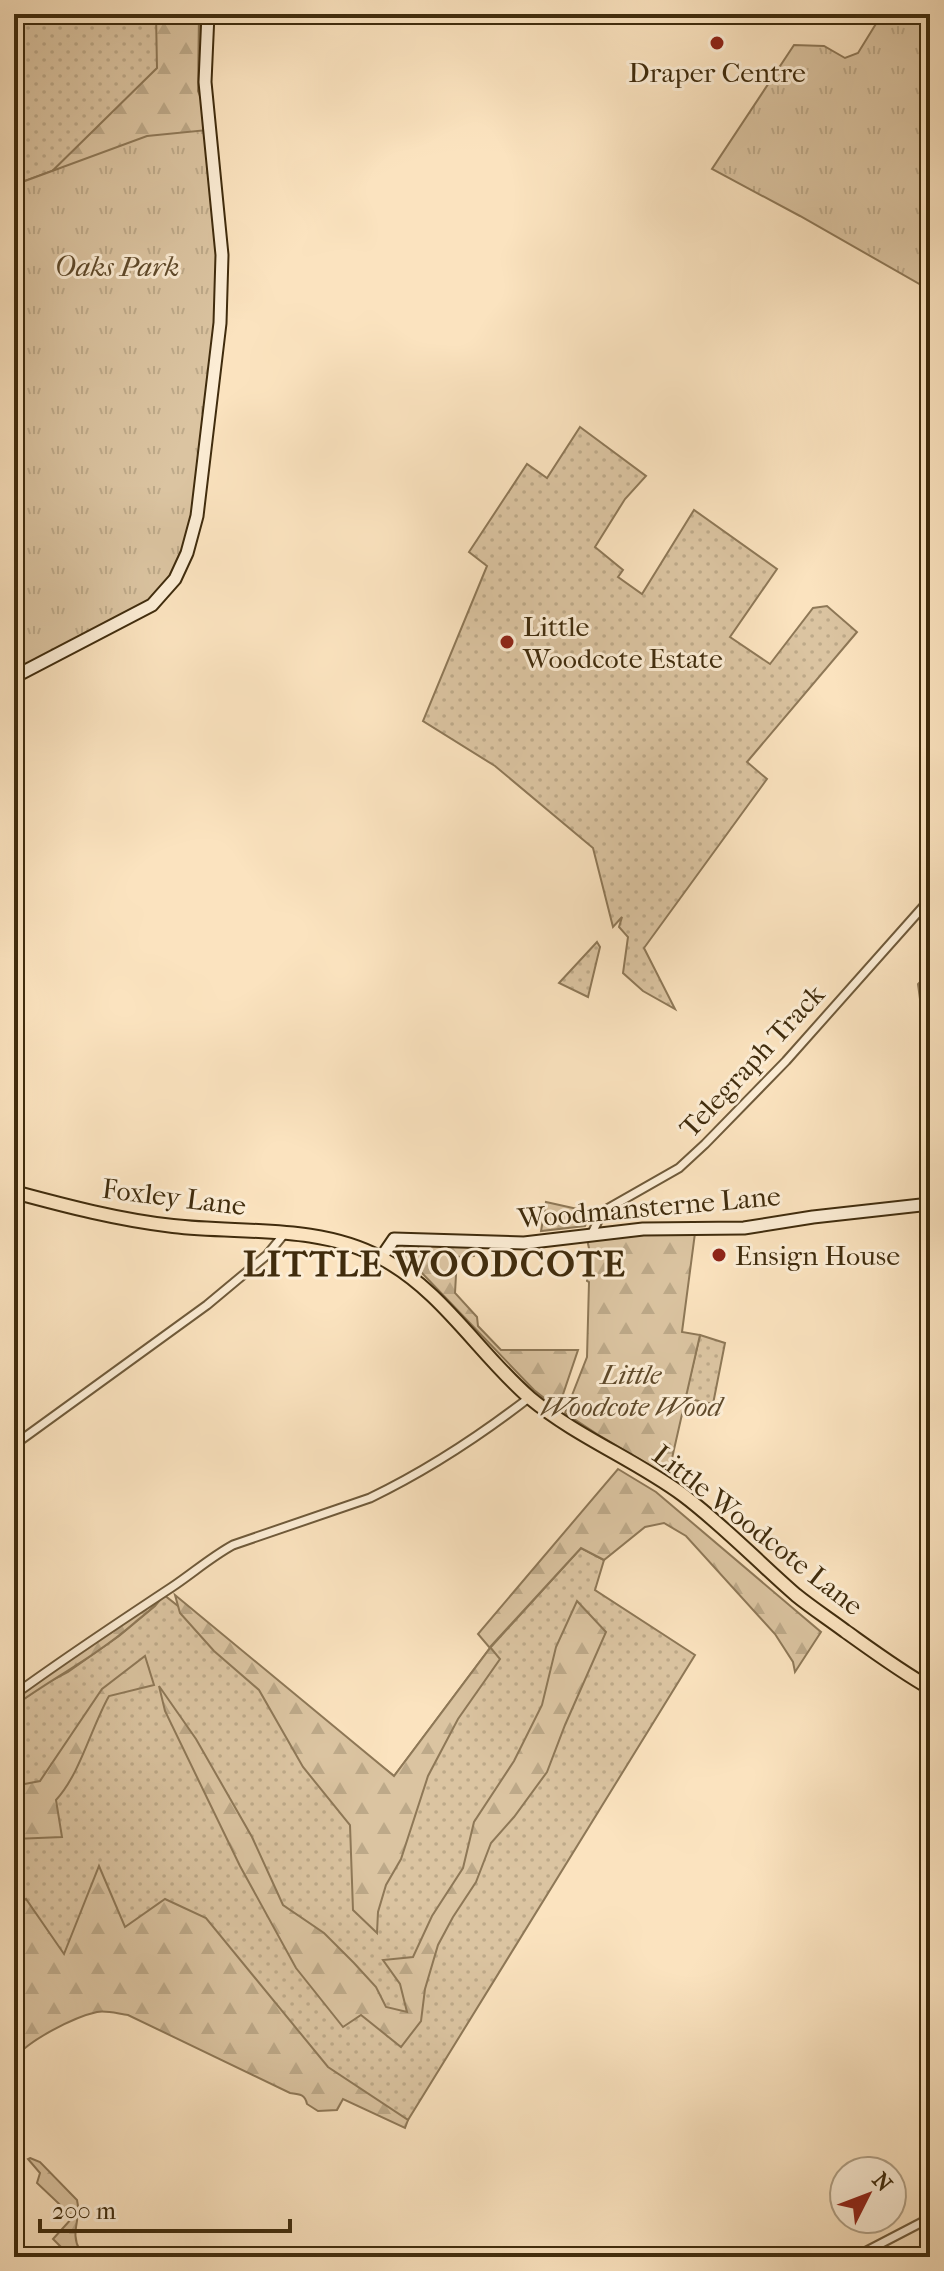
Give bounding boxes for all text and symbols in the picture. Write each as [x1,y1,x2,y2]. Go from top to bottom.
marker: Draper Centre [708,34,726,52]
place label: Draper Centre [628,56,806,89]
park label: Oaks Park [55,250,179,283]
place label: Little Woodcote Estate [522,610,723,675]
marker: Little Woodcote Estate [498,633,516,651]
street label: Telegraph Track [673,977,832,1144]
street label: Foxley Lane [100,1172,248,1222]
street label: Woodmansterne Lane [515,1179,782,1235]
place label: Ensign House [735,1239,900,1272]
district label: LITTLE WOODCOTE [243,1243,627,1285]
marker: Ensign House [710,1246,728,1264]
park label: Little Woodcote Wood [540,1358,725,1423]
street label: Little Woodcote Lane [646,1438,870,1622]
north arrow [828,2155,908,2235]
text: N [867,2167,898,2197]
scale bar [40,2183,290,2233]
text: 200 m [52,2197,116,2225]

